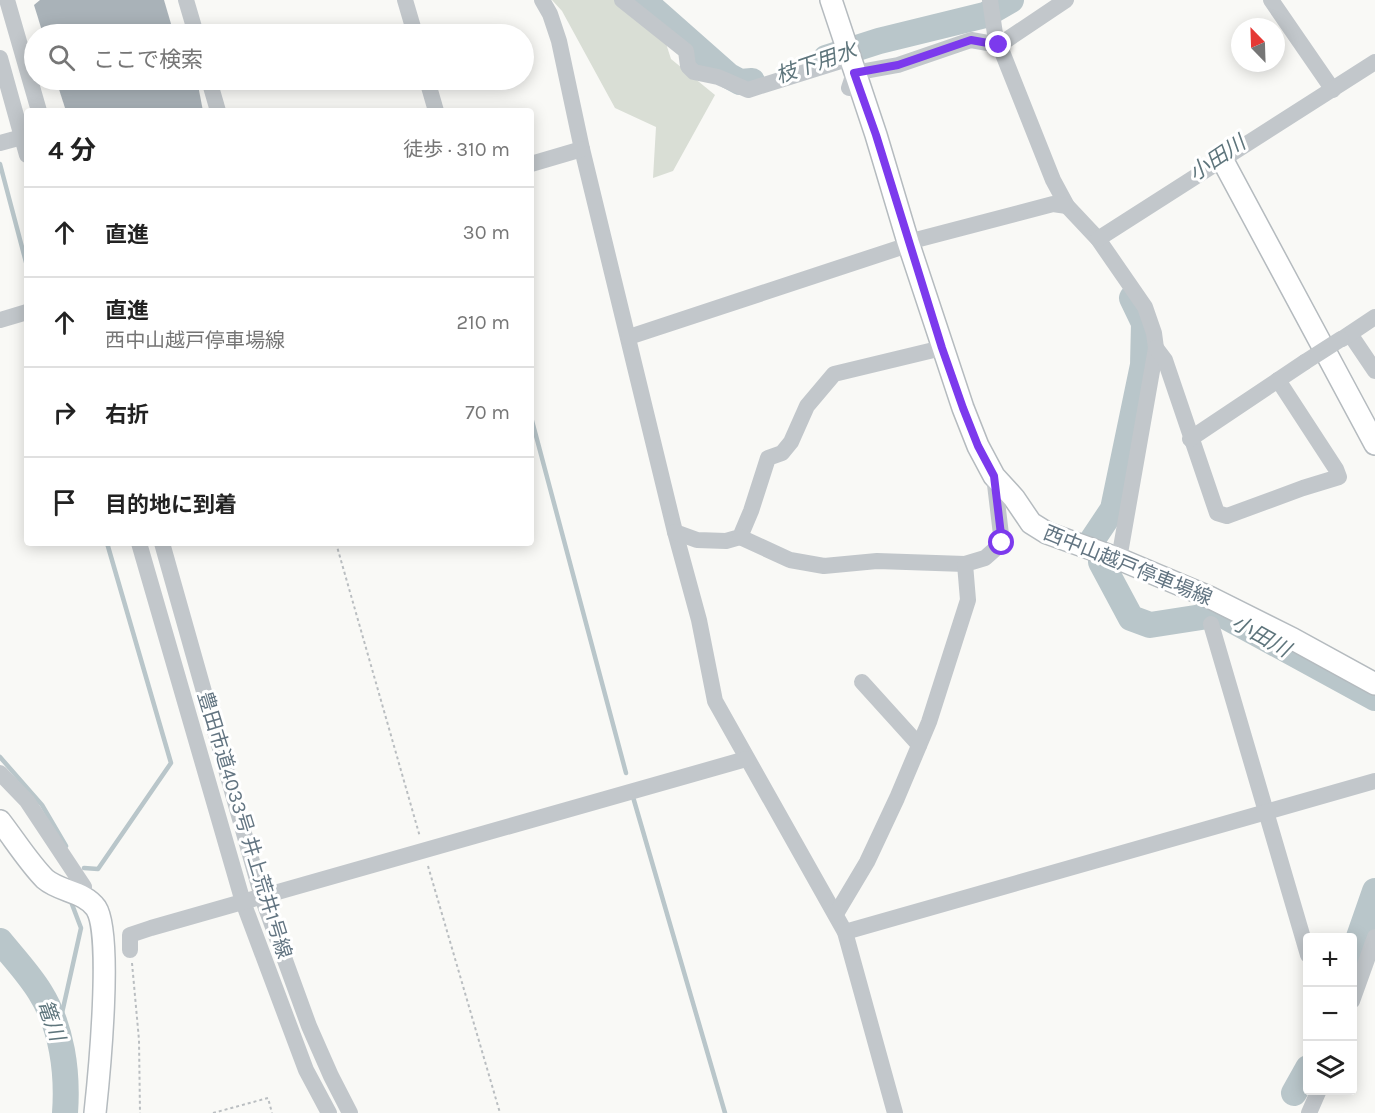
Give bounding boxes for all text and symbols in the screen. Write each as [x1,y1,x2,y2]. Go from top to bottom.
north arrow [1231,18,1285,72]
search box [24,24,534,90]
route end [985,31,1011,57]
water label: 枝下用水 [772,37,862,88]
icon: search [45,41,78,74]
text: ここで検索 [93,47,203,73]
water label: 小田川 [1184,129,1251,186]
text: 4 分 [48,135,96,166]
text: 徒歩 · 310 m [403,138,510,161]
icon: ahead [48,216,81,249]
text: 30 m [463,221,510,244]
text: 直進 [105,222,149,248]
text: 直進 [105,298,149,324]
icon: ahead [48,306,81,339]
text: 210 m [456,311,510,334]
text: 西中山越戸停車場線 [105,329,285,352]
icon: right [48,396,81,429]
text: 70 m [465,401,510,424]
text: 右折 [105,402,149,428]
icon: arrive [48,486,81,519]
text: 目的地に到着 [105,492,237,518]
street label: 西中山越戸停車場線 [1040,521,1216,610]
route start [988,529,1014,555]
water label: 小田川 [1228,610,1296,663]
street label: 豊田市道4033号 井上荒井1号線 [193,689,296,961]
map controls [1303,933,1357,1095]
button: + [1303,933,1357,987]
button: − [1303,987,1357,1041]
water label: 篭川 [33,996,70,1046]
button: layers [1303,1041,1357,1095]

